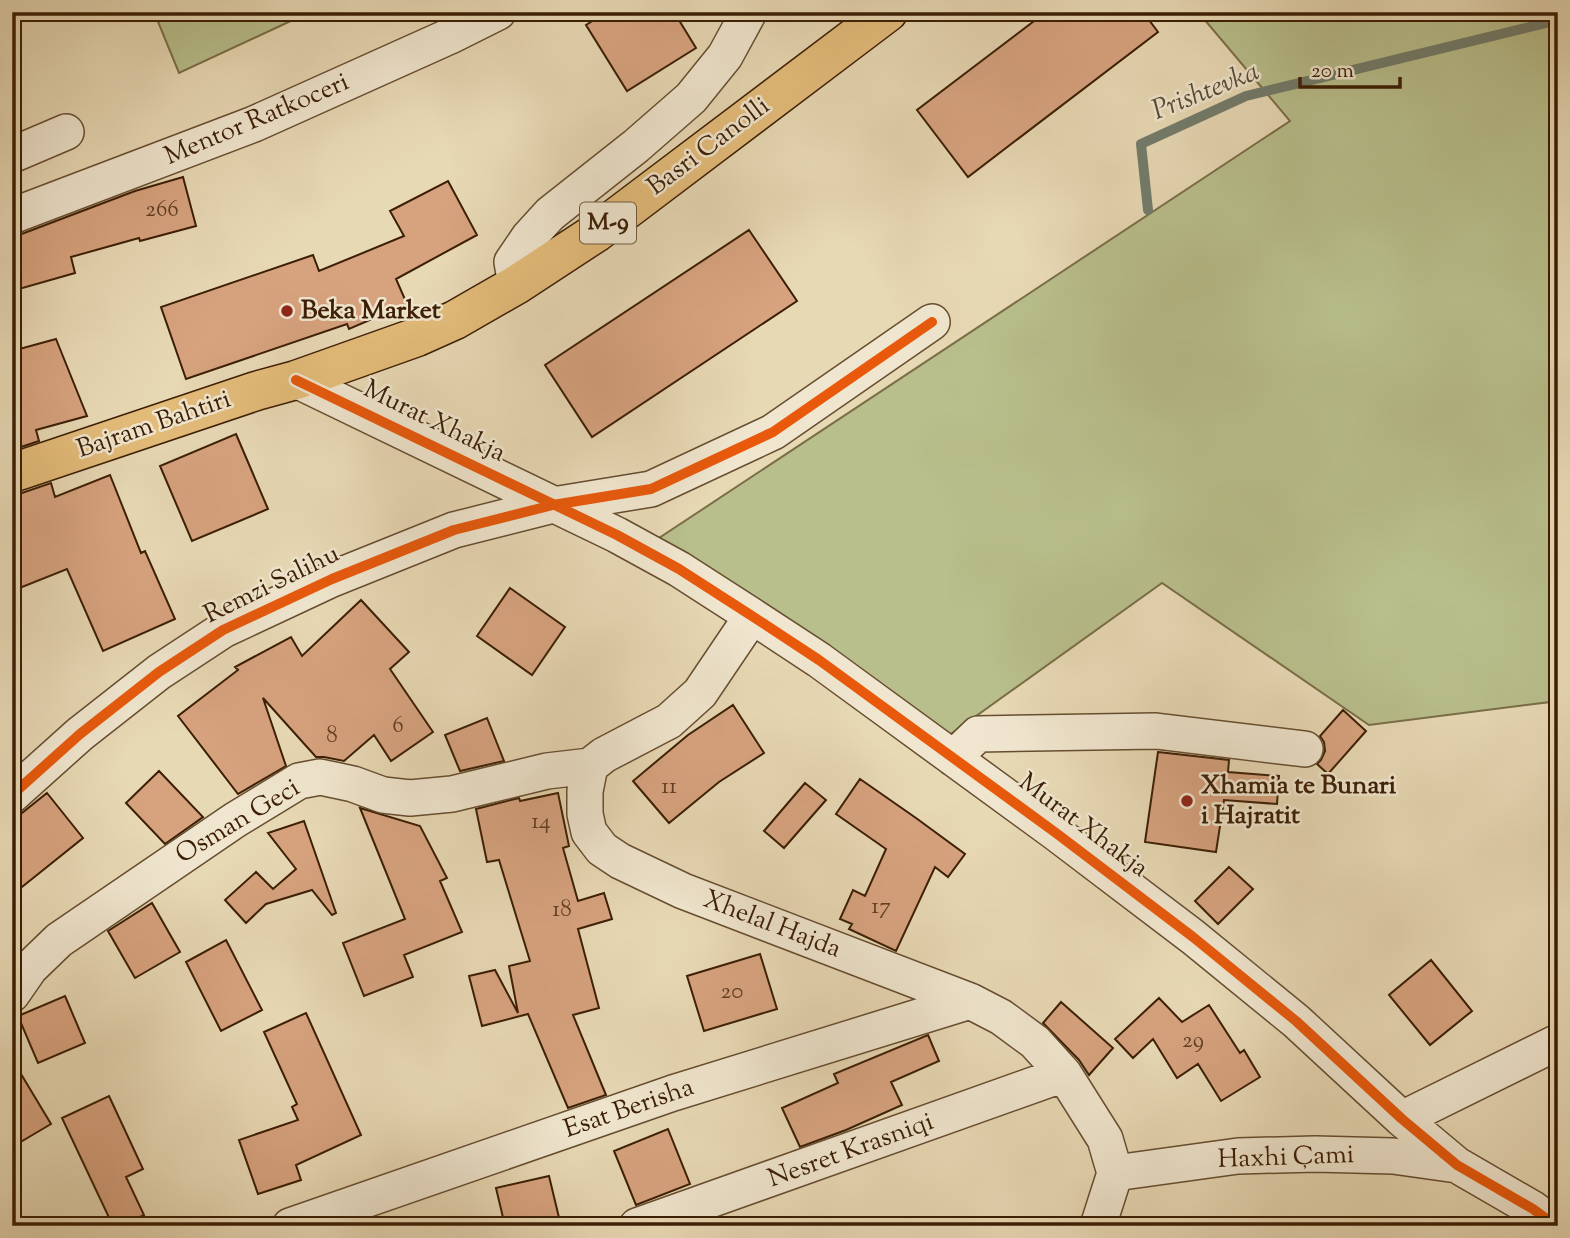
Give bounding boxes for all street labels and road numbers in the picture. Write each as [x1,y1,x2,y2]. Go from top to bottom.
street label: Mentor Ratkoceri [159,64,355,176]
street label: Basri Canolli [640,89,778,205]
road number: M-9 [580,202,636,244]
street label: Murat Xhakja [357,372,511,472]
street label: Bajram Bahtiri [72,381,236,469]
street label: Remzi Salihu [198,536,346,634]
street label: Murat Xhakja [1010,765,1156,887]
street label: Osman Geci [169,770,307,874]
street label: Xhelal Hajda [698,882,846,968]
street label: Esat Berisha [559,1070,699,1148]
street label: Nesret Krasniqi [763,1104,939,1198]
street label: Haxhi Çami [1217,1137,1355,1179]

